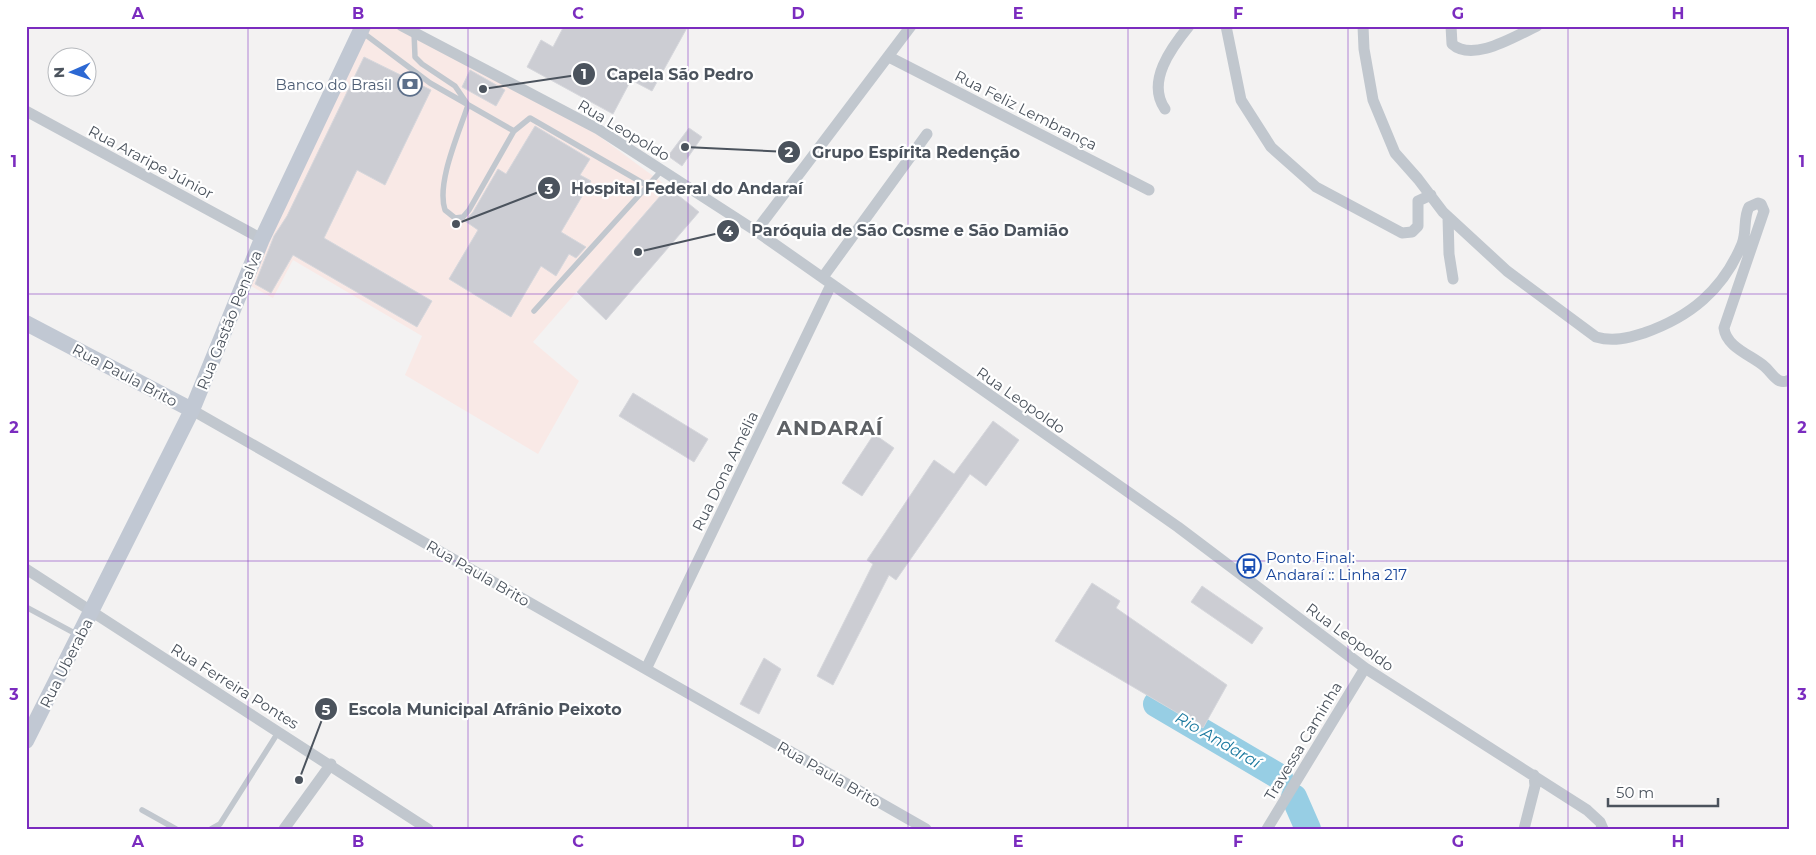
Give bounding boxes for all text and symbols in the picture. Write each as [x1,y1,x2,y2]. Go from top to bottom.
text: A [131,4,145,23]
text: B [352,4,364,23]
text: C [572,4,584,23]
text: D [791,4,805,23]
text: E [1013,4,1023,23]
text: F [1233,4,1243,23]
text: G [1452,4,1464,23]
text: H [1672,4,1684,23]
north arrow [48,48,98,98]
callout: Capela São Pedro [571,58,763,89]
text: 1 [581,64,587,83]
text: Capela São Pedro [607,65,753,84]
text: N [50,66,68,78]
street label: Rua Feliz Lembrança [952,66,1100,154]
bank icon: Banco do Brasil [397,71,423,97]
place label: Banco do Brasil [276,75,392,94]
street label: Rua Leopoldo [575,95,673,165]
street label: Rua Araripe Júnior [85,121,217,203]
callout: Grupo Espírita Redenção [777,137,1030,168]
text: 2 [785,142,794,161]
text: Grupo Espírita Redenção [812,143,1020,163]
text: 1 [11,152,17,171]
text: 1 [1799,152,1805,171]
callout: Hospital Federal do Andaraí [536,173,813,204]
text: 3 [544,179,554,198]
text: Hospital Federal do Andaraí [571,179,804,198]
callout: Paróquia de São Cosme e São Damião [716,215,1078,246]
text: 4 [723,221,734,240]
text: Paróquia de São Cosme e São Damião [751,221,1069,240]
street label: Rua Gastão Penalva [192,247,266,393]
street label: Rua Paula Brito [69,339,181,411]
street label: Rua Leopoldo [973,362,1069,438]
street label: Rua Dona Amélia [688,408,762,534]
district label: ANDARAÍ [776,416,884,440]
text: 2 [9,418,19,437]
text: 2 [1797,418,1807,437]
street label: Rua Paula Brito [423,536,533,610]
place label: Ponto Final: Andaraí :: Linha 217 [1266,548,1407,584]
bus stop icon: Ponto Final: Andaraí :: Linha 217 [1236,553,1262,579]
street label: Rua Leopoldo [1302,599,1398,675]
street label: Rua Uberaba [35,615,97,711]
street label: Rua Ferreira Pontes [168,639,302,733]
street label: Travessa Caminha [1260,678,1346,804]
text: 3 [8,685,19,704]
text: 3 [1796,685,1807,704]
callout: Escola Municipal Afrânio Peixoto [314,694,632,725]
text: 5 [322,700,331,719]
text: Escola Municipal Afrânio Peixoto [348,700,622,719]
water label: Rio Andaraí [1172,708,1266,773]
street label: Rua Paula Brito [774,737,884,811]
scale bar [1608,775,1718,807]
text: 50 m [1616,783,1654,802]
text: A [131,832,145,851]
text: B [352,832,364,851]
text: C [572,832,584,851]
text: D [791,832,805,851]
text: E [1013,832,1023,851]
text: F [1233,832,1243,851]
text: G [1452,832,1464,851]
text: H [1672,832,1684,851]

